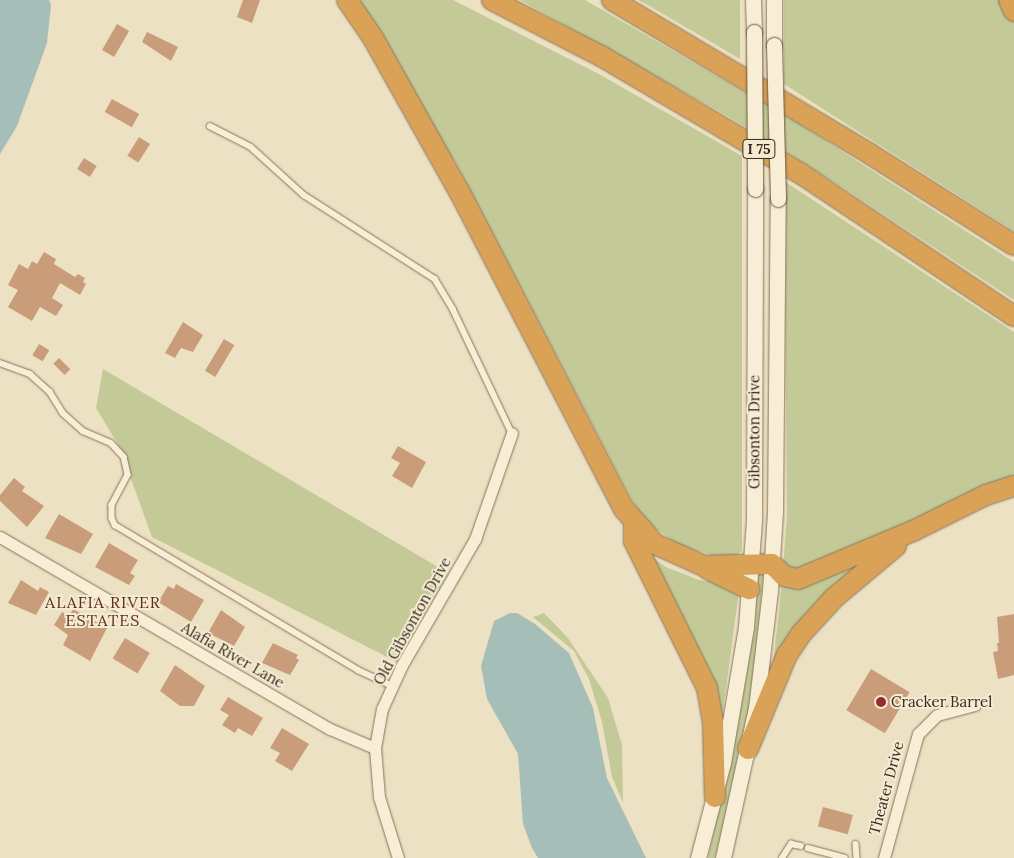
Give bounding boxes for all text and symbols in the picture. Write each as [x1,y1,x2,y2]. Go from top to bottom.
road number: I 75 [742,138,776,160]
street label: Gibsonton Drive [745,375,763,489]
street label: Old Gibsonton Drive [369,554,455,688]
district label: ALAFIA RIVER ESTATES [44,592,162,630]
street label: Alafia River Lane [178,618,288,692]
place label: Cracker Barrel [891,693,992,711]
marker: Cracker Barrel [875,696,887,708]
street label: Theater Drive [865,739,907,837]

